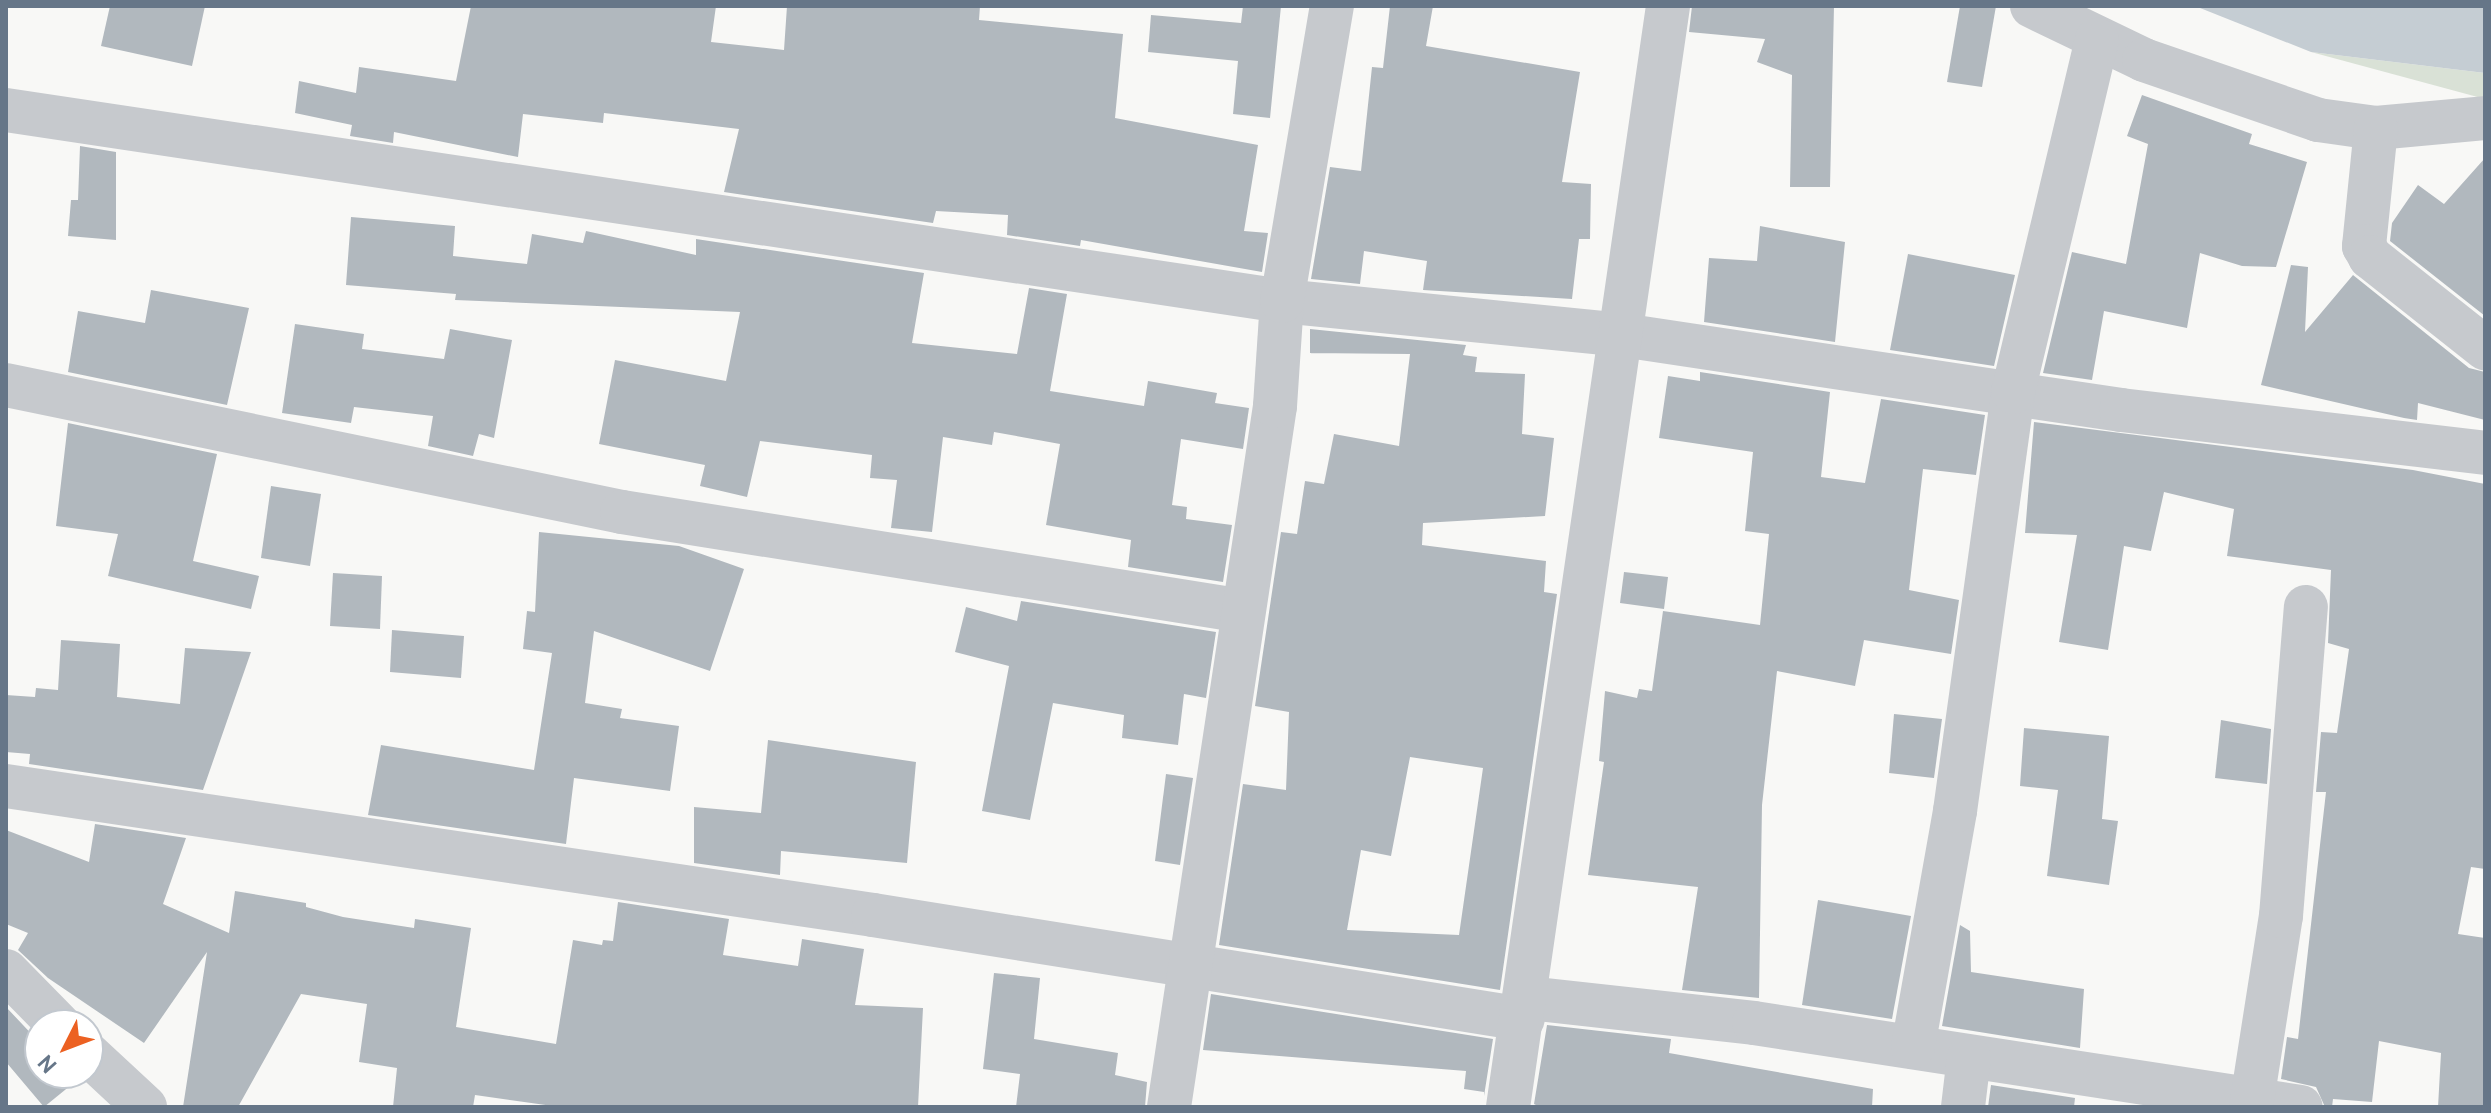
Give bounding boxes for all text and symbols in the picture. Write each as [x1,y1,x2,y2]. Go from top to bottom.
north arrow [24,1009,104,1089]
text: N [32,1049,63,1079]

